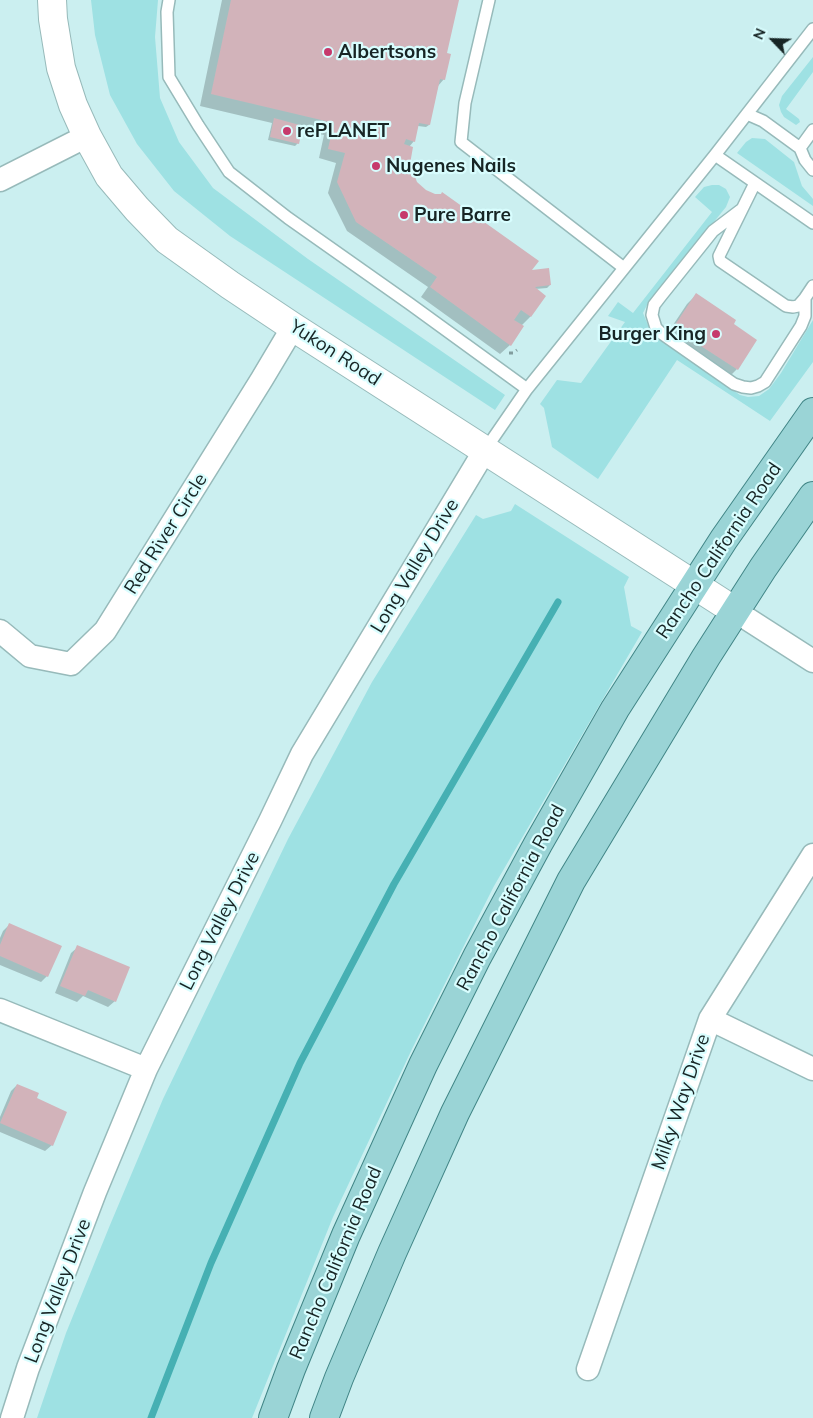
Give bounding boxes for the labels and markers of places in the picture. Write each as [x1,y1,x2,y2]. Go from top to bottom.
place label: Albertsons [338,41,436,63]
marker: Albertsons [322,46,334,58]
place label: rePLANET [297,120,389,142]
marker: rePLANET [281,125,293,137]
place label: Nugenes Nails [386,155,516,177]
marker: Nugenes Nails [370,160,382,172]
place label: Pure Barre [414,204,511,226]
marker: Pure Barre [398,209,410,221]
place label: Burger King [598,323,706,345]
marker: Burger King [710,328,722,340]

